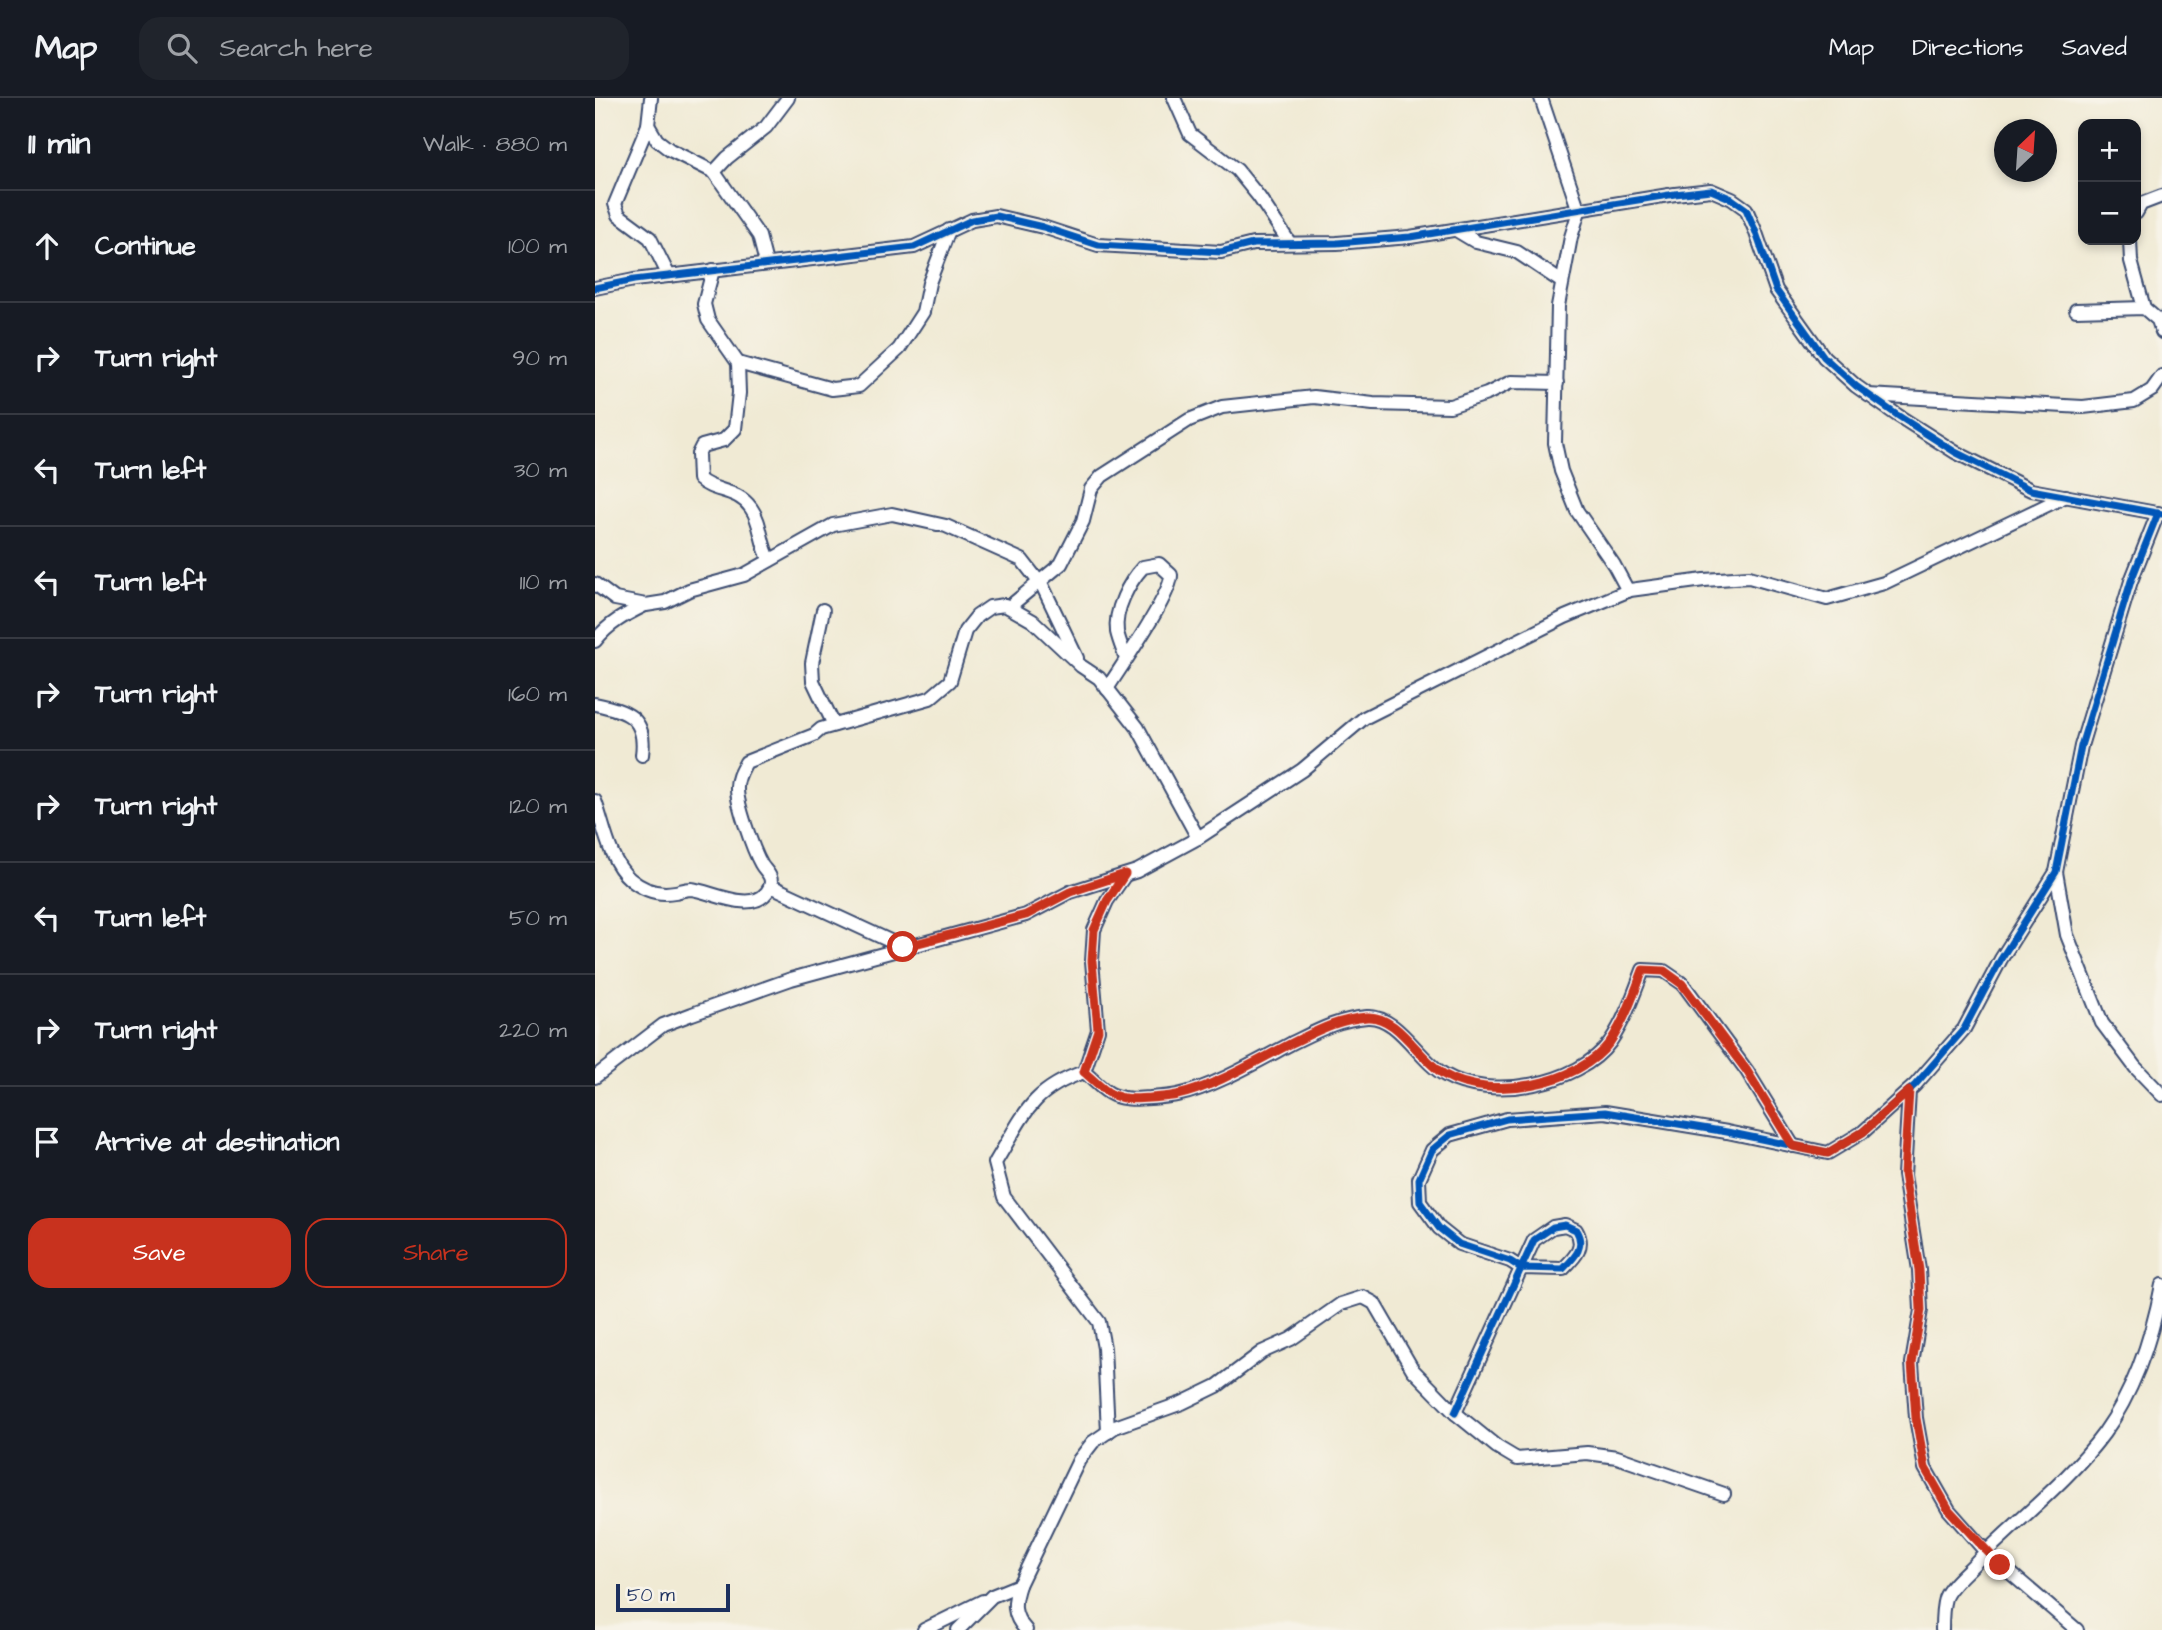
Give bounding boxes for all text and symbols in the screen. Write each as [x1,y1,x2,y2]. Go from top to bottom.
search box [139,17,629,80]
text: Map [35,25,97,71]
icon: search [163,29,201,67]
text: Search here [219,30,373,66]
text: Map [1829,31,1874,65]
text: Directions [1912,31,2024,65]
text: Saved [2062,31,2127,65]
north arrow [1994,119,2057,182]
map controls [2078,119,2141,245]
button: + [2078,119,2141,182]
text: 11 min [28,123,91,165]
text: Walk · 880 m [423,128,567,160]
button: − [2078,182,2141,245]
icon: ahead [28,227,66,265]
text: Continue [95,228,196,264]
text: 100 m [508,230,567,262]
icon: right [28,339,66,377]
text: Turn right [95,340,217,376]
text: 90 m [512,342,567,374]
icon: left [28,451,66,489]
text: Turn left [95,452,206,488]
text: 30 m [514,454,567,486]
icon: left [28,563,66,601]
text: Turn left [95,564,206,600]
text: 110 m [519,566,567,598]
icon: right [28,675,66,713]
text: Turn right [95,676,217,712]
text: 160 m [508,678,567,710]
icon: right [28,787,66,825]
text: Turn right [95,788,217,824]
text: 120 m [509,790,567,822]
icon: left [28,899,66,937]
text: Turn left [95,900,206,936]
text: 50 m [509,902,567,934]
route start [887,931,918,962]
icon: right [28,1011,66,1049]
text: Turn right [95,1012,217,1048]
text: 220 m [499,1014,567,1046]
icon: arrive [28,1123,66,1161]
text: Arrive at destination [95,1124,340,1160]
button: Save [28,1218,291,1288]
button: Share [305,1218,567,1288]
route end [1984,1549,2015,1580]
scale bar [616,1581,730,1613]
text: 50 m [627,1582,675,1609]

